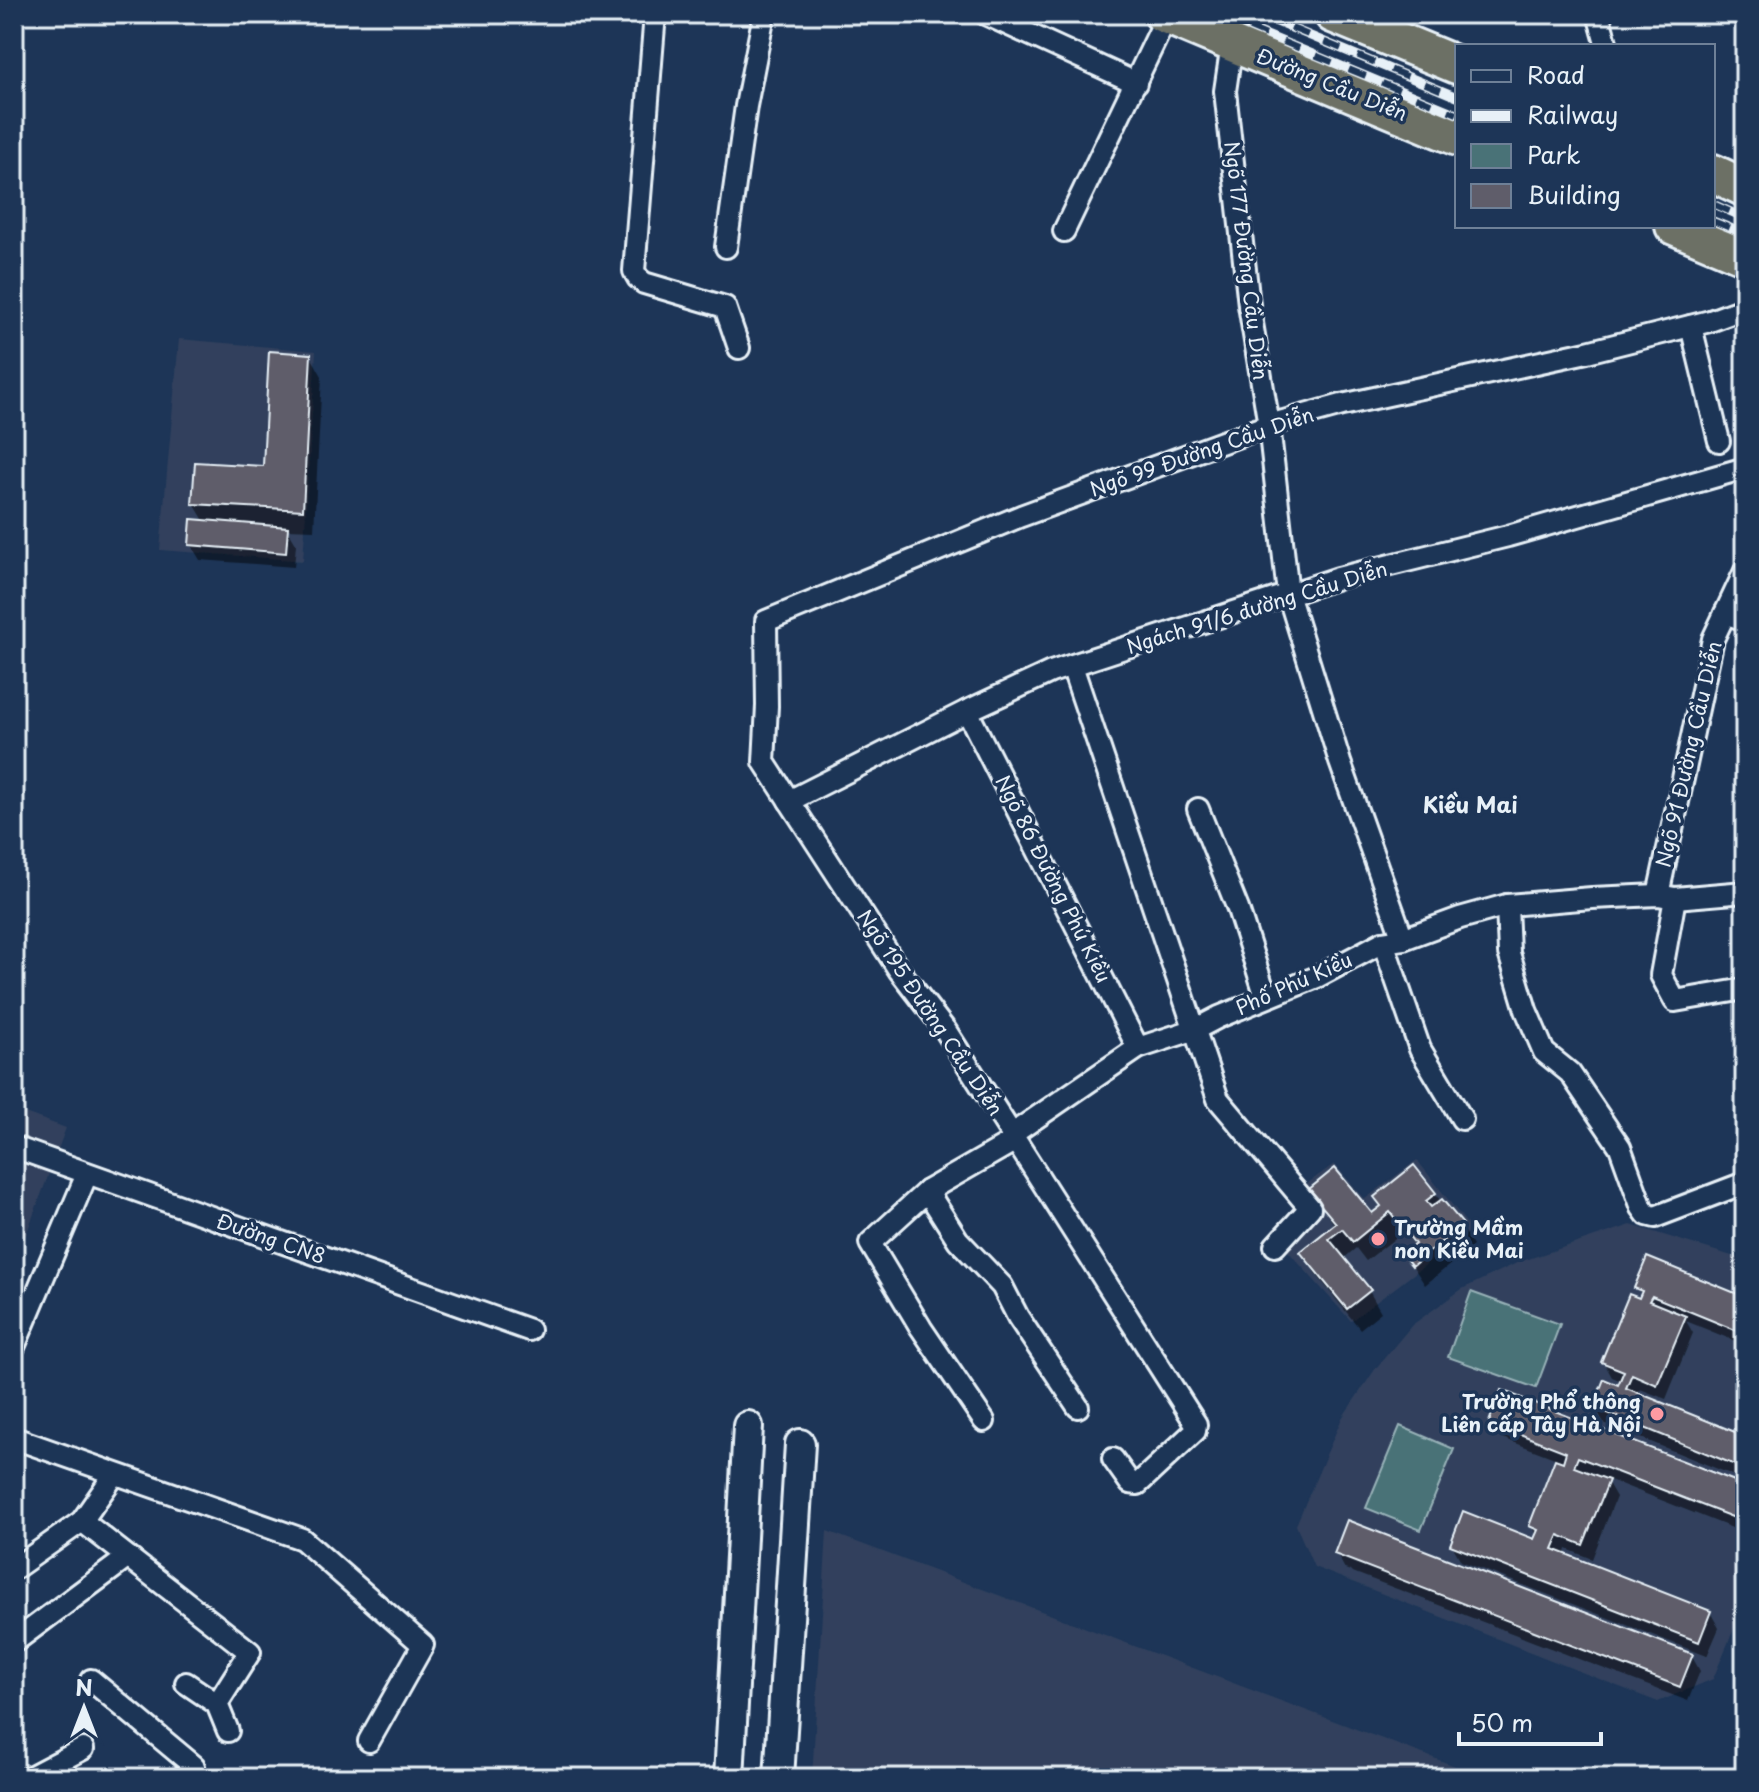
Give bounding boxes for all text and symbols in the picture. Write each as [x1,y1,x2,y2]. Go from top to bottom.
street label: Đường Cầu Diễn [1252,40,1413,128]
legend [1455,44,1715,228]
text: Road [1527,56,1585,92]
text: Railway [1527,96,1618,132]
text: Park [1527,136,1581,172]
street label: Ngõ 177 Đường Cầu Diễn [1217,139,1277,382]
text: Building [1527,176,1621,212]
street label: Ngõ 99 Đường Cầu Diễn [1085,399,1318,504]
street label: Ngách 91/6 đường Cầu Diễn [1123,553,1391,661]
street label: Ngõ 91 Đường Cầu Diễn [1647,637,1729,870]
street label: Ngõ 86 Đường Phú Kiều [988,770,1119,988]
district label: Kiều Mai [1422,787,1518,820]
street label: Ngõ 195 Đường Cầu Diễn [850,903,1011,1122]
street label: Phố Phú Kiều [1231,944,1357,1022]
street label: Đường CN8 [213,1205,330,1271]
place label: Trường Mầm non Kiều Mai [1394,1212,1524,1265]
marker: Trường Mầm non Kiều Mai [1369,1230,1387,1248]
place label: Trường Phổ thông Liên cấp Tây Hà Nội [1441,1386,1641,1439]
marker: Trường Phổ thông Liên cấp Tây Hà Nội [1648,1405,1666,1423]
north arrow [44,1668,124,1748]
text: N [75,1670,93,1703]
scale bar [1459,1696,1601,1746]
text: 50 m [1471,1704,1533,1740]

